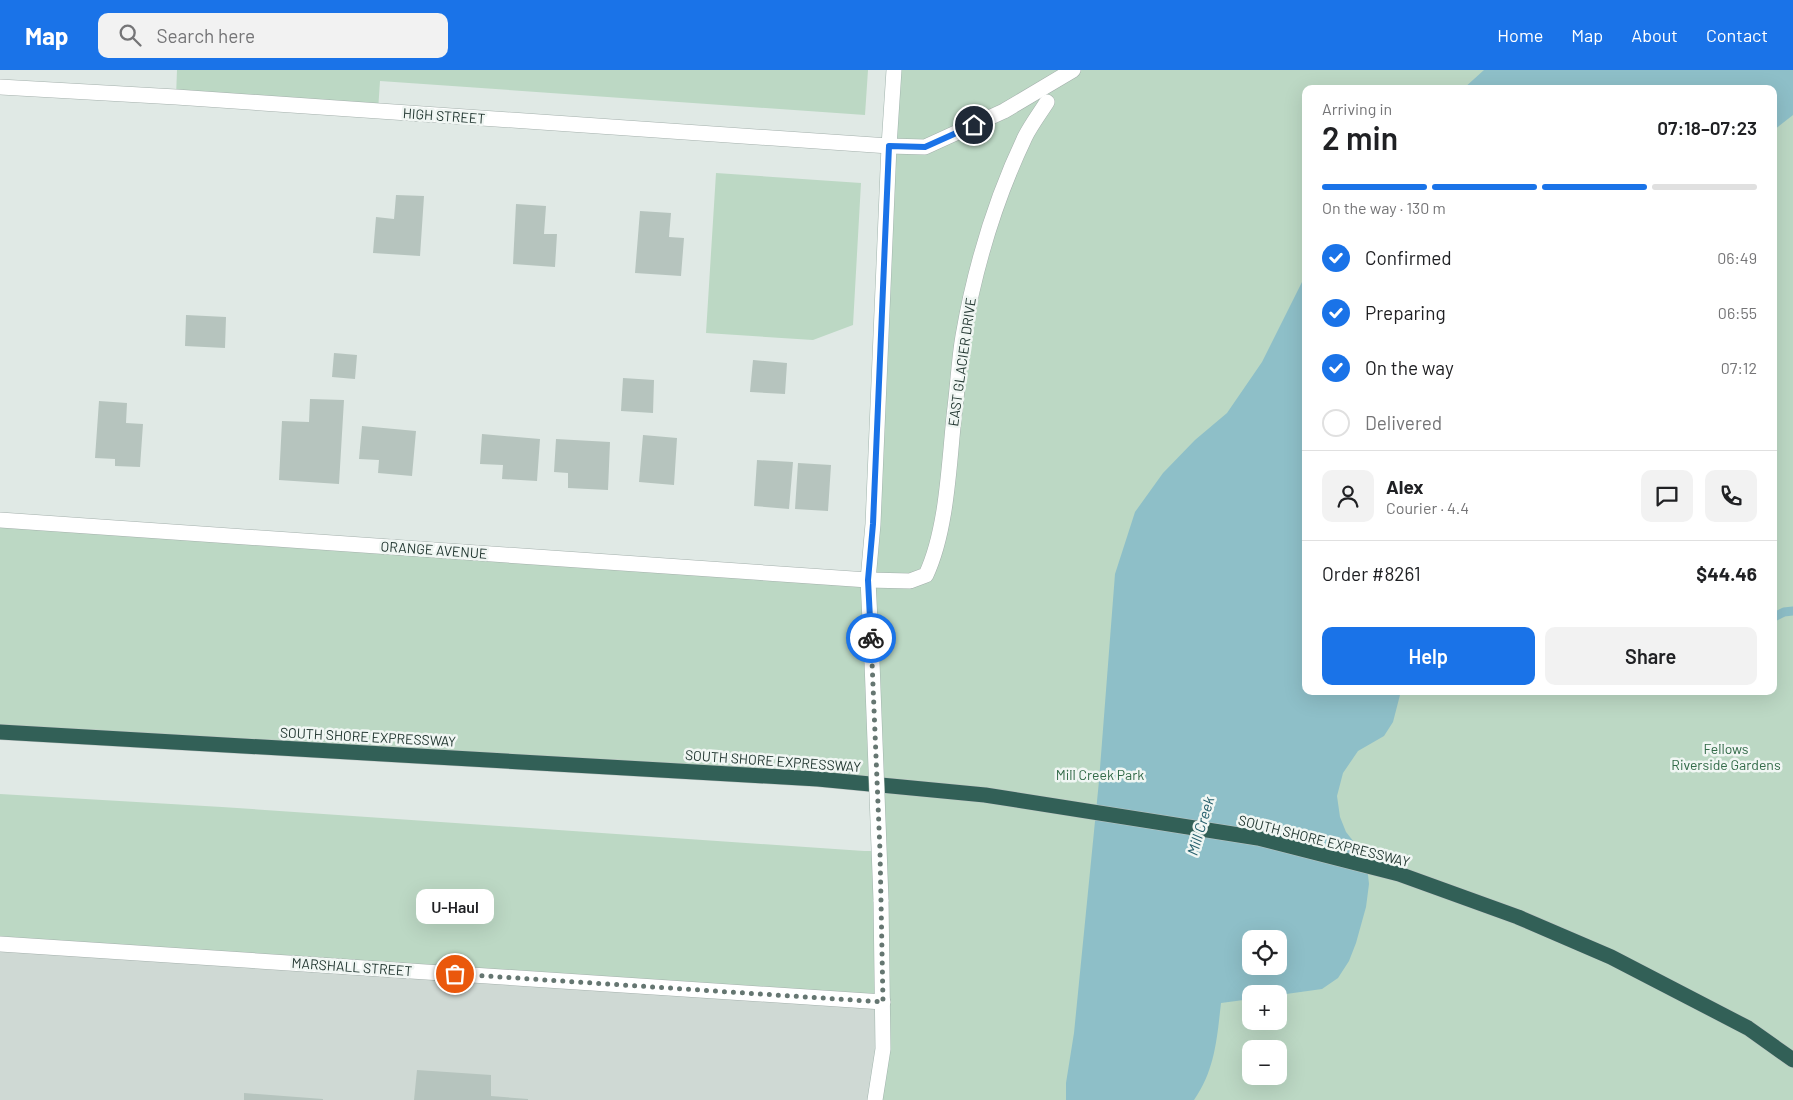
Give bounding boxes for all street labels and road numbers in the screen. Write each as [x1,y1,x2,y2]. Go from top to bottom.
street label: HIGH STREET [402,104,486,127]
street label: EAST GLACIER DRIVE [944,296,979,427]
street label: ORANGE AVENUE [380,537,488,562]
street label: SOUTH SHORE EXPRESSWAY [280,723,457,750]
street label: SOUTH SHORE EXPRESSWAY [684,746,862,775]
street label: SOUTH SHORE EXPRESSWAY [1237,811,1412,870]
street label: MARSHALL STREET [291,954,413,979]

